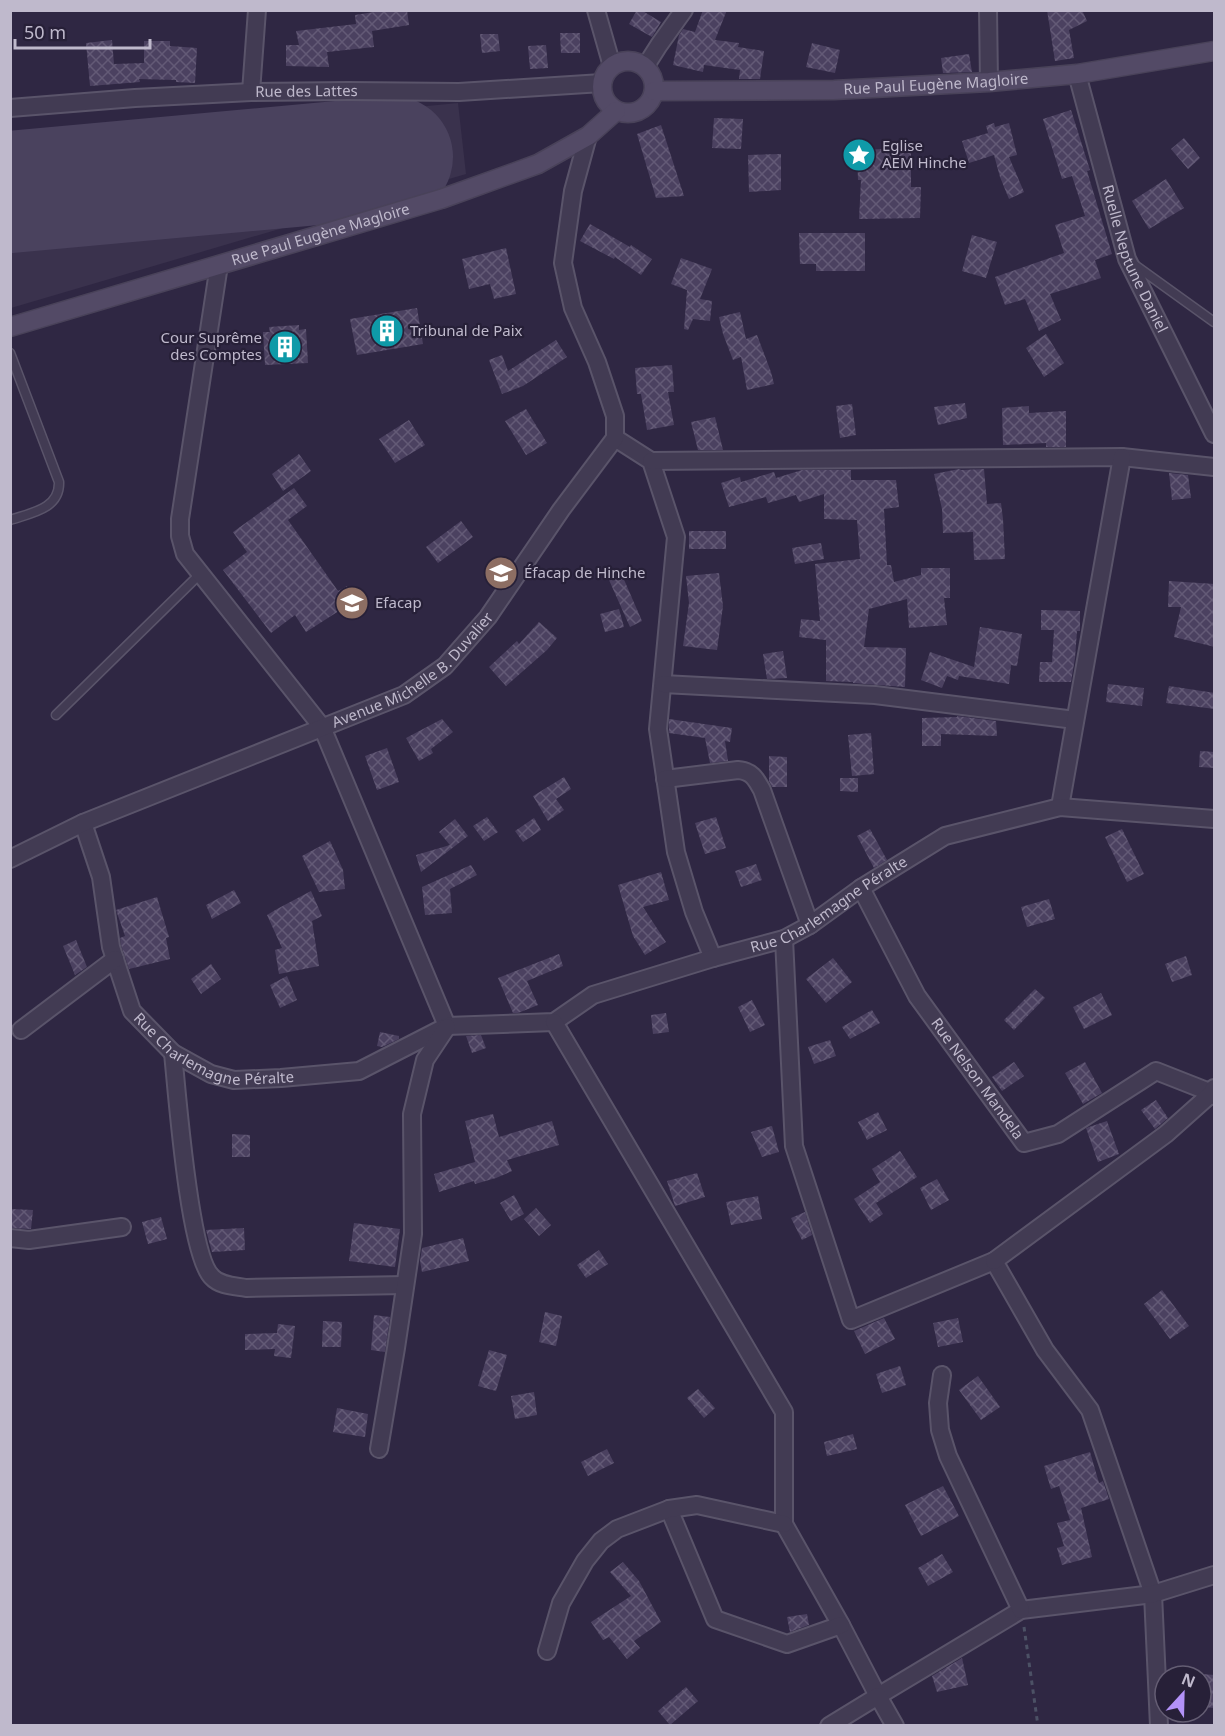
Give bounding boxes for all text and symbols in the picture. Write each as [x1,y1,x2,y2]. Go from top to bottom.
scale bar [15,12,150,50]
text: 50 m [24,20,66,44]
street label: Rue Paul Eugène Magloire [843,67,1029,98]
street label: Rue des Lattes [255,80,358,101]
place label: Eglise AEM Hinche [882,135,967,172]
place icon: Eglise AEM Hinche [841,137,877,173]
street label: Ruelle Neptune Daniel [1098,182,1173,336]
street label: Rue Paul Eugène Magloire [229,198,412,270]
building icon: Tribunal de Paix [369,313,405,349]
place label: Tribunal de Paix [410,320,523,340]
place label: Cour Suprême des Comptes [161,327,262,364]
building icon: Cour Suprême des Comptes [267,329,303,365]
school or university icon: Éfacap de Hinche [483,555,519,591]
place label: Éfacap de Hinche [524,562,645,582]
school or university icon: Efacap [334,585,370,621]
place label: Efacap [375,592,422,612]
street label: Avenue Michelle B. Duvalier [329,608,497,732]
street label: Rue Charlemagne Péralte [748,851,911,957]
street label: Rue Charlemagne Péralte [130,1008,295,1089]
street label: Rue Nelson Mandela [927,1013,1029,1143]
north arrow [1153,1664,1213,1724]
text: N [1178,1667,1199,1693]

